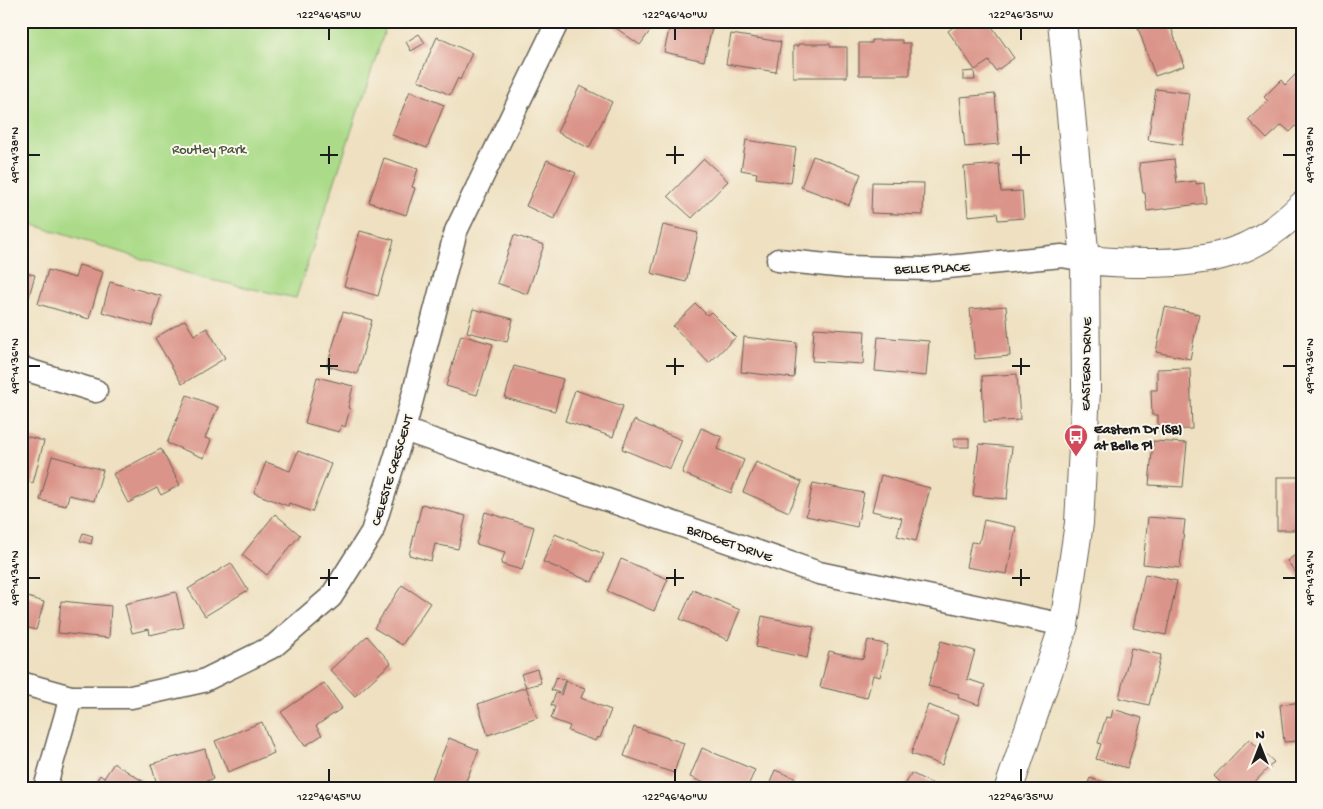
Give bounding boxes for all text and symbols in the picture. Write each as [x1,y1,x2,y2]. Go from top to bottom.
text: 122°46'45"W [296,9,361,23]
text: 122°46'40"W [642,9,707,23]
text: 122°46'35"W [988,9,1053,23]
text: 49°14'38"N [9,127,23,183]
text: 49°14'38"N [1304,127,1318,183]
park label: Routley Park [172,142,248,159]
street label: BELLE PLACE [893,260,971,279]
street label: EASTERN DRIVE [1078,316,1097,411]
text: 49°14'36"N [9,338,23,394]
text: 49°14'36"N [1304,338,1318,394]
street label: CELESTE CRESCENT [368,413,419,528]
place label: Eastern Dr (SB) at Belle Pl [1093,422,1183,455]
bus stop icon: Eastern Dr (SB) at Belle Pl [1063,423,1089,457]
street label: BRIDGET DRIVE [683,521,776,567]
text: 49°14'34"N [9,550,23,606]
text: 49°14'34"N [1304,550,1318,606]
north arrow [1236,722,1286,772]
text: N [1255,727,1265,744]
text: 122°46'45"W [296,791,361,805]
text: 122°46'40"W [642,791,707,805]
text: 122°46'35"W [988,791,1053,805]

